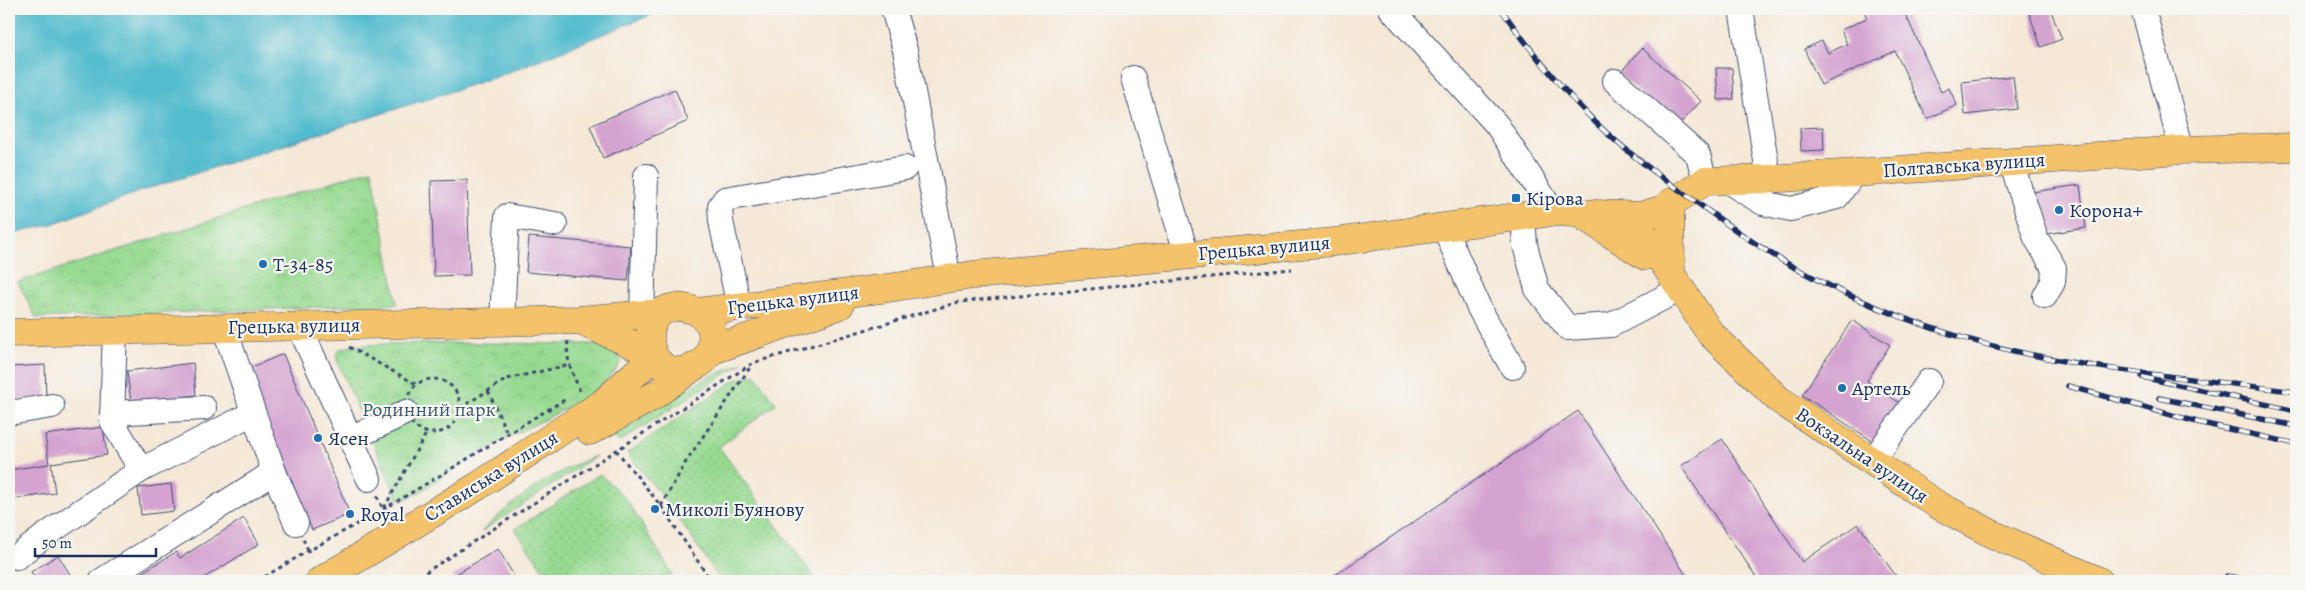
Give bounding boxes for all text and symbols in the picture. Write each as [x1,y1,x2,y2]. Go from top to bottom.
street label: Полтавська вулиця [1882,146,2046,184]
place label: Кірова [1526,185,1585,212]
marker: Кірова [1510,192,1522,204]
place label: Корона+ [2069,197,2143,224]
marker: Корона+ [2053,204,2065,216]
street label: Грецька вулиця [1197,229,1331,267]
place label: Т-34-85 [273,251,333,278]
marker: Т-34-85 [257,258,269,270]
street label: Грецька вулиця [725,279,861,321]
street label: Грецька вулиця [227,311,361,341]
place label: Артель [1851,375,1911,402]
marker: Артель [1836,382,1848,394]
park label: Родинний парк [362,396,496,423]
street label: Вокзальна вулиця [1790,401,1934,509]
street label: Стависька вулиця [419,424,563,528]
place label: Ясен [328,425,369,452]
marker: Ясен [312,432,324,444]
place label: Миколі Буянову [665,496,805,523]
place label: Royal [360,501,404,528]
marker: Миколі Буянову [649,503,661,515]
marker: Royal [344,508,356,520]
scale bar [35,525,156,557]
text: 50 m [42,533,72,553]

